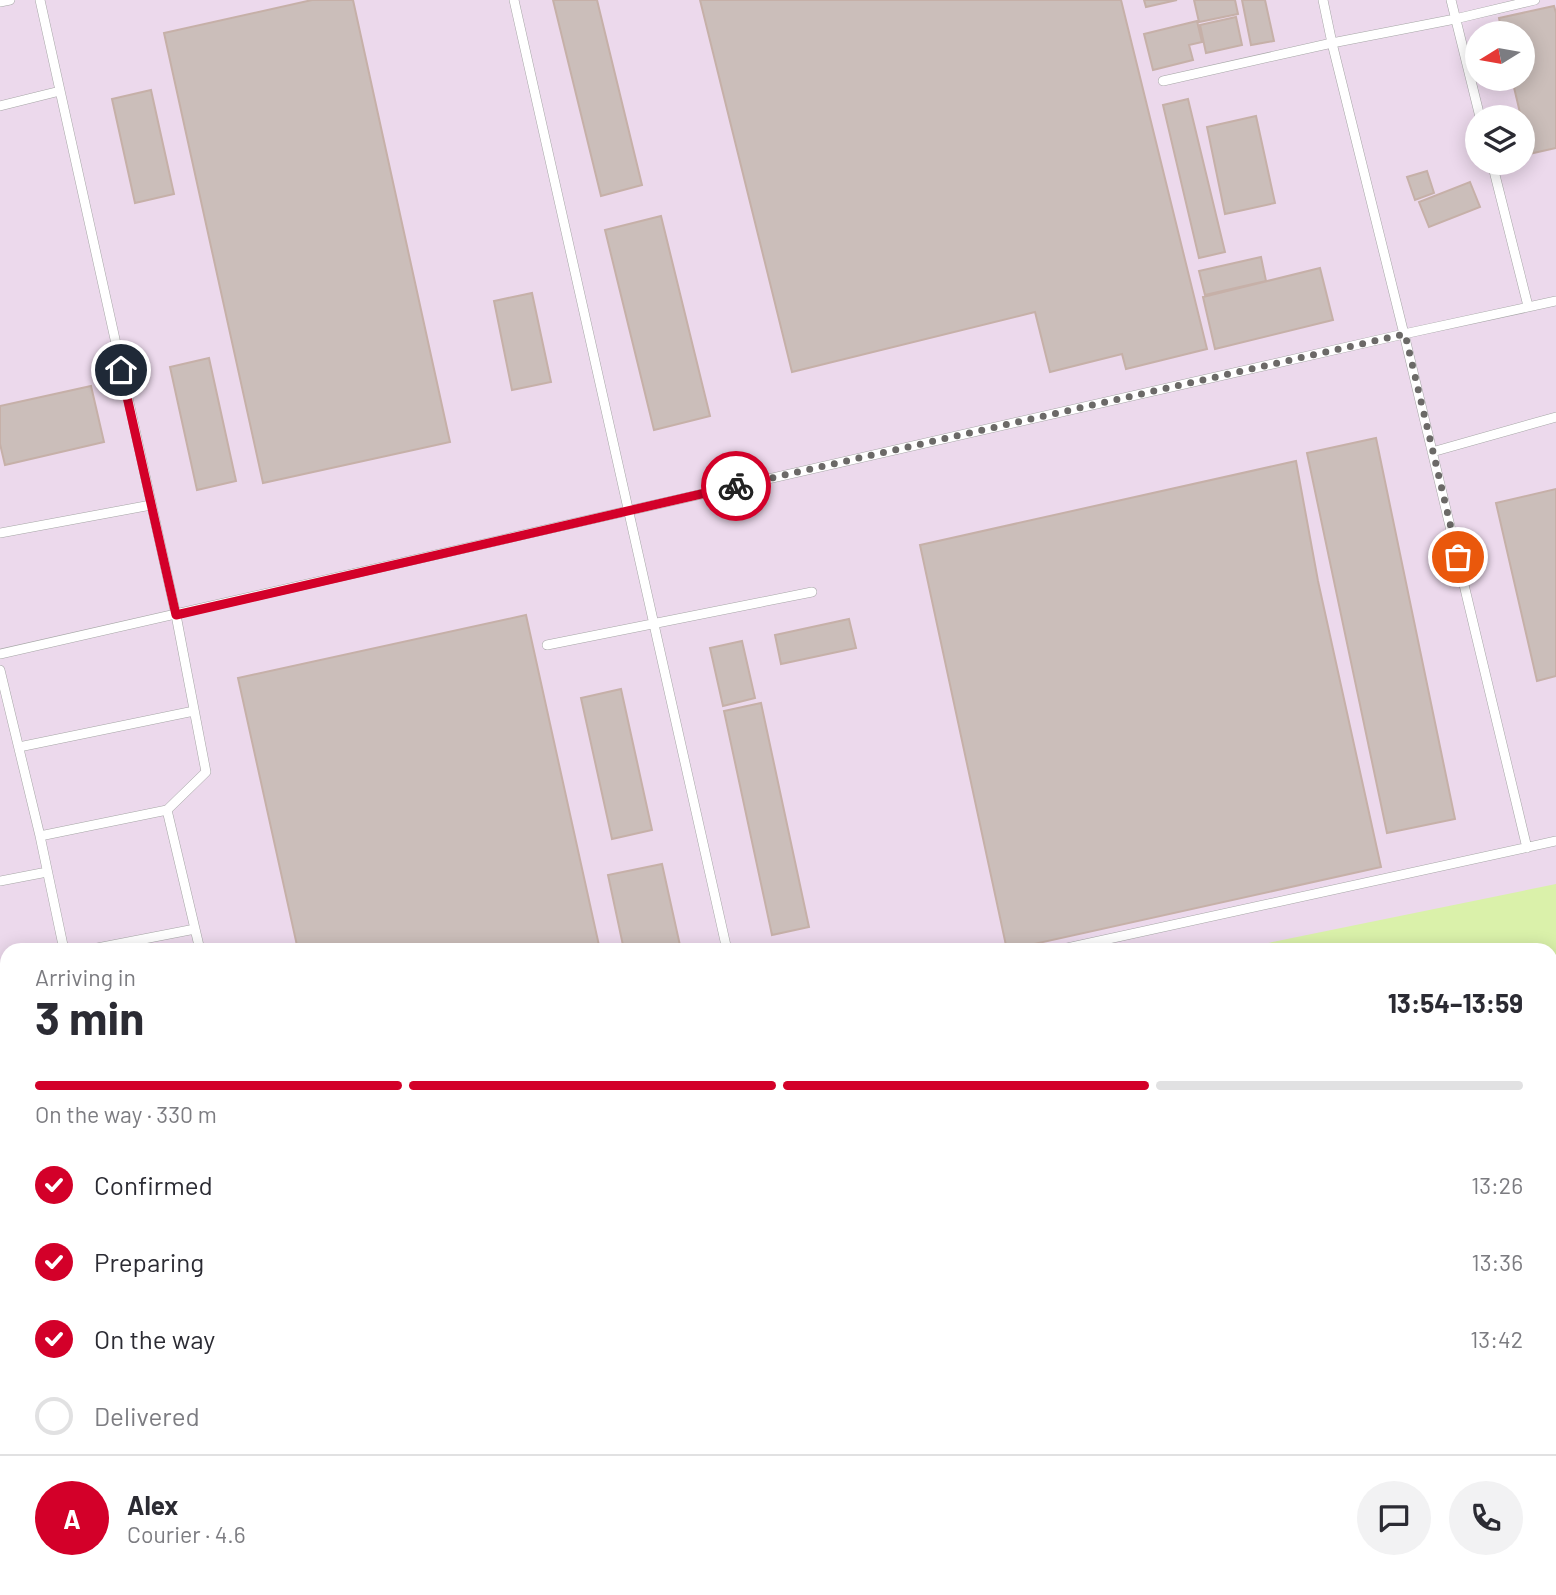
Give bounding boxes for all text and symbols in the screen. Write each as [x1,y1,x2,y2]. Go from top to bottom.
north arrow [1465,21,1535,91]
map controls [1465,21,1535,175]
button: layers [1465,105,1535,175]
pin [91,340,151,400]
icon: home [102,351,140,389]
courier [701,451,771,521]
icon: bike [717,467,755,505]
pin [1428,527,1488,587]
icon: bag [1439,538,1477,576]
text: Arriving in [35,963,136,991]
text: 13:54–13:59 [1388,987,1523,1018]
text: 3 min [35,989,144,1044]
text: On the way · 330 m [35,1100,217,1128]
icon: check [35,1166,73,1204]
text: Confirmed [94,1169,213,1200]
text: 13:26 [1471,1171,1523,1199]
icon: check [35,1243,73,1281]
text: Preparing [94,1246,204,1277]
text: 13:36 [1472,1248,1523,1276]
icon: check [35,1320,73,1358]
text: On the way [94,1323,215,1354]
text: 13:42 [1470,1325,1523,1353]
text: Delivered [94,1400,200,1431]
button: chat [1357,1481,1431,1555]
button: phone [1449,1481,1523,1555]
text: Alex [127,1489,178,1520]
text: A [63,1503,81,1534]
text: Courier · 4.6 [127,1520,246,1548]

